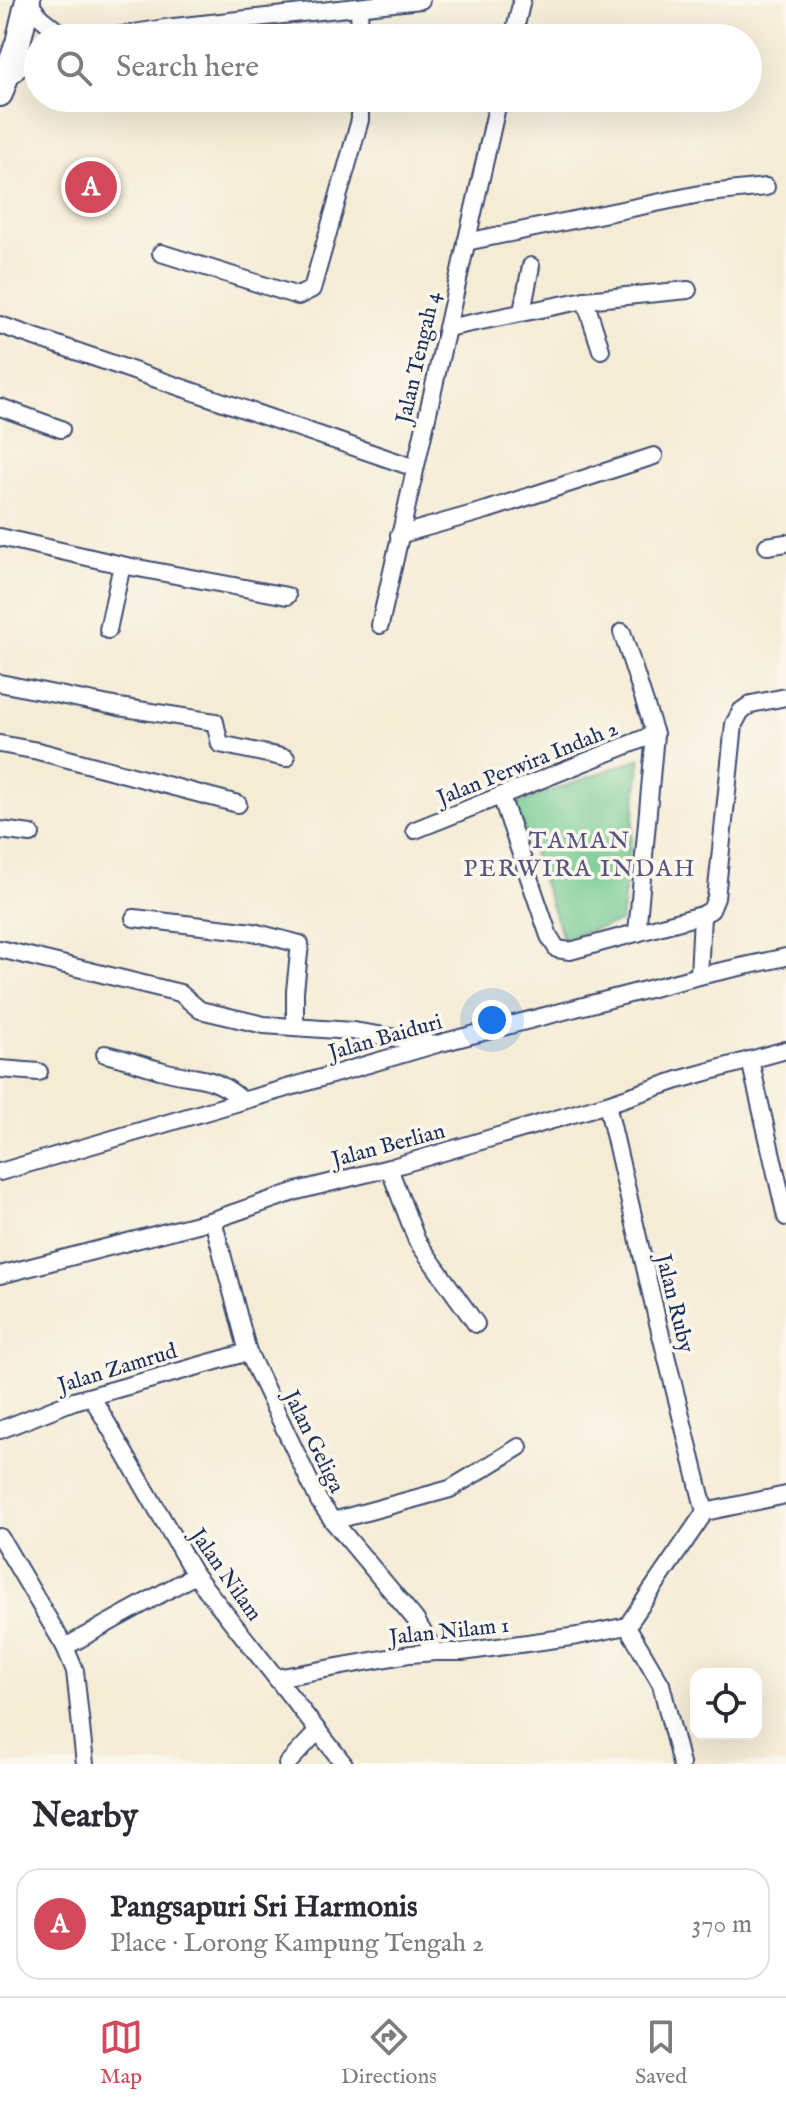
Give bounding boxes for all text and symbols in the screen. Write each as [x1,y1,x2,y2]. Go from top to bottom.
search box [24,24,762,112]
icon: search [52,46,96,90]
text: Search here [116,49,259,87]
pin: A [65,157,117,217]
street label: Jalan Tengah 4 [389,289,448,429]
street label: Jalan Perwira Indah 2 [430,715,622,814]
district label: TAMAN PERWIRA INDAH [463,826,697,885]
your location [472,1000,512,1040]
street label: Jalan Baiduri [323,1008,446,1068]
street label: Jalan Berlian [326,1117,448,1175]
street label: Jalan Ruby [648,1248,700,1356]
street label: Jalan Zamrud [52,1337,181,1401]
street label: Jalan Geliga [275,1383,350,1498]
street label: Jalan Nilam [181,1521,268,1627]
street label: Jalan Nilam 1 [385,1612,510,1653]
map controls [690,1668,762,1740]
button: locate [690,1668,762,1740]
text: Nearby [32,1795,138,1838]
text: Pangsapuri Sri Harmonis [110,1889,418,1927]
text: A [51,1908,69,1941]
text: 370 m [692,1908,752,1941]
text: Place · Lorong Kampung Tengah 2 [110,1927,484,1960]
tab: Map [99,2015,143,2091]
tab: Directions [341,2015,437,2091]
tab: Saved [635,2015,687,2091]

